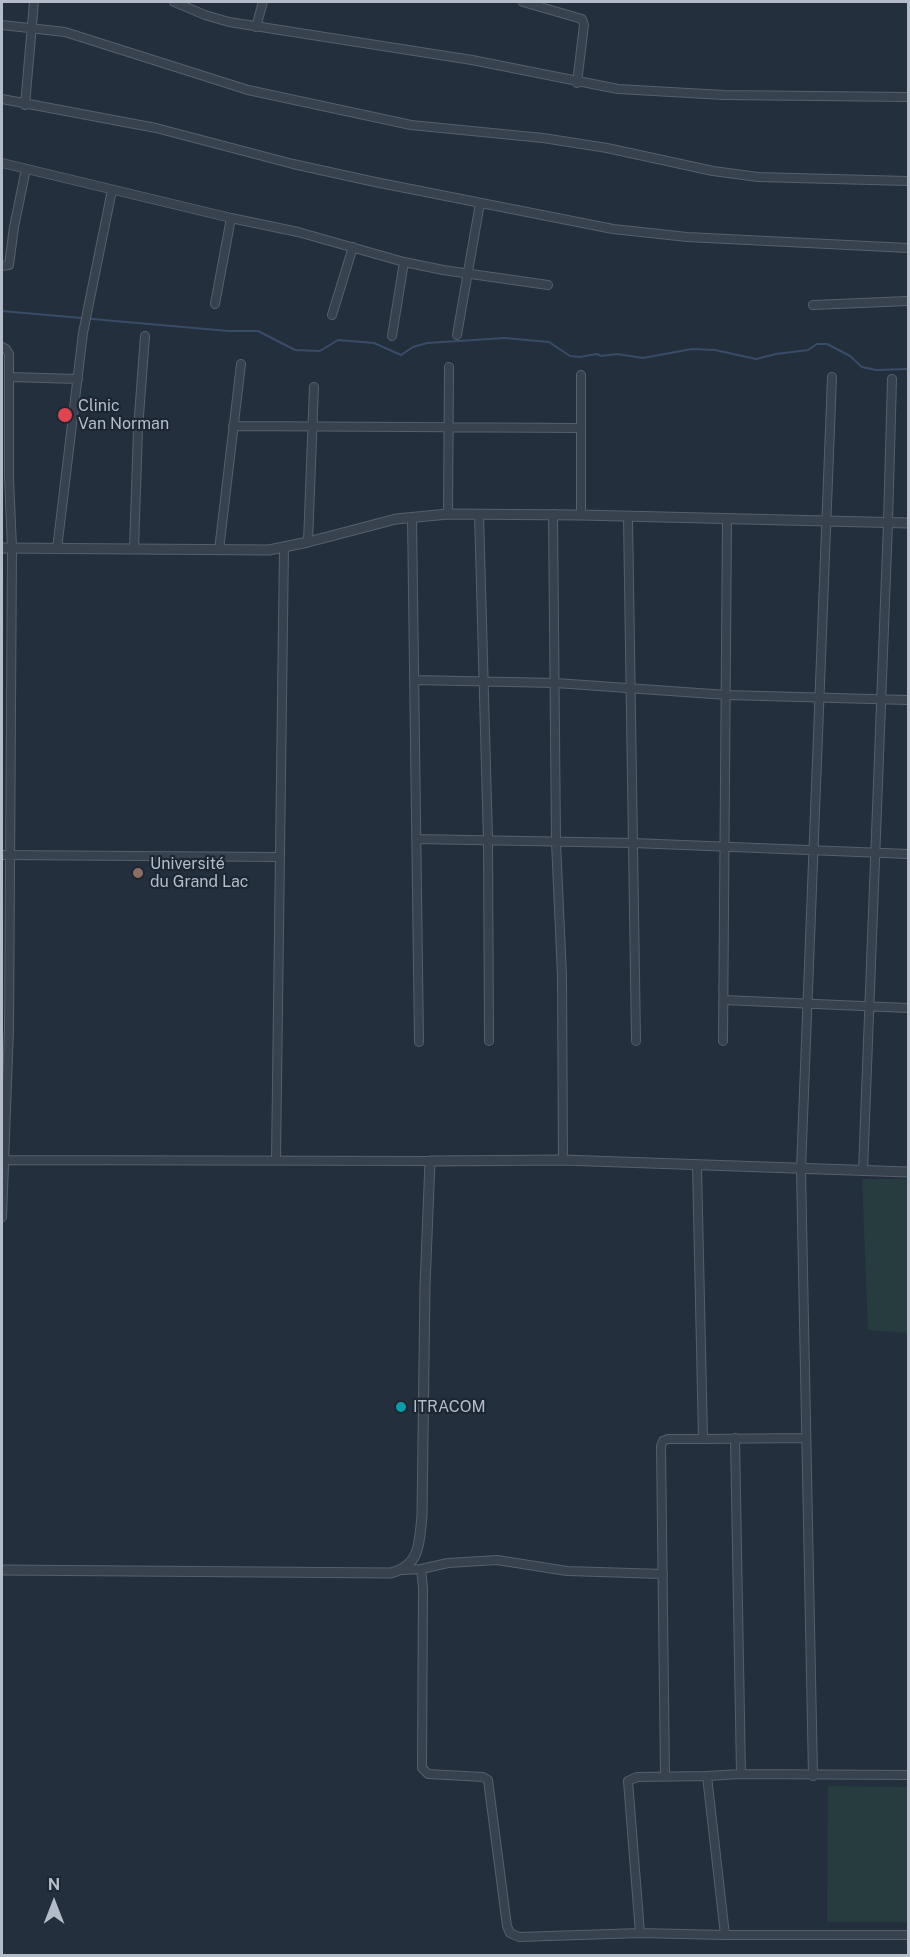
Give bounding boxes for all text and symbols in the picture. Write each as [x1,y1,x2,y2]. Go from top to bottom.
place label: Clinic Van Norman [78,396,169,434]
marker: Clinic Van Norman [56,406,74,424]
place label: Université du Grand Lac [150,854,248,892]
marker: Université du Grand Lac [131,866,145,880]
place label: ITRACOM [413,1397,486,1417]
marker: ITRACOM [394,1400,408,1414]
north arrow [24,1873,84,1933]
text: N [48,1875,60,1894]

